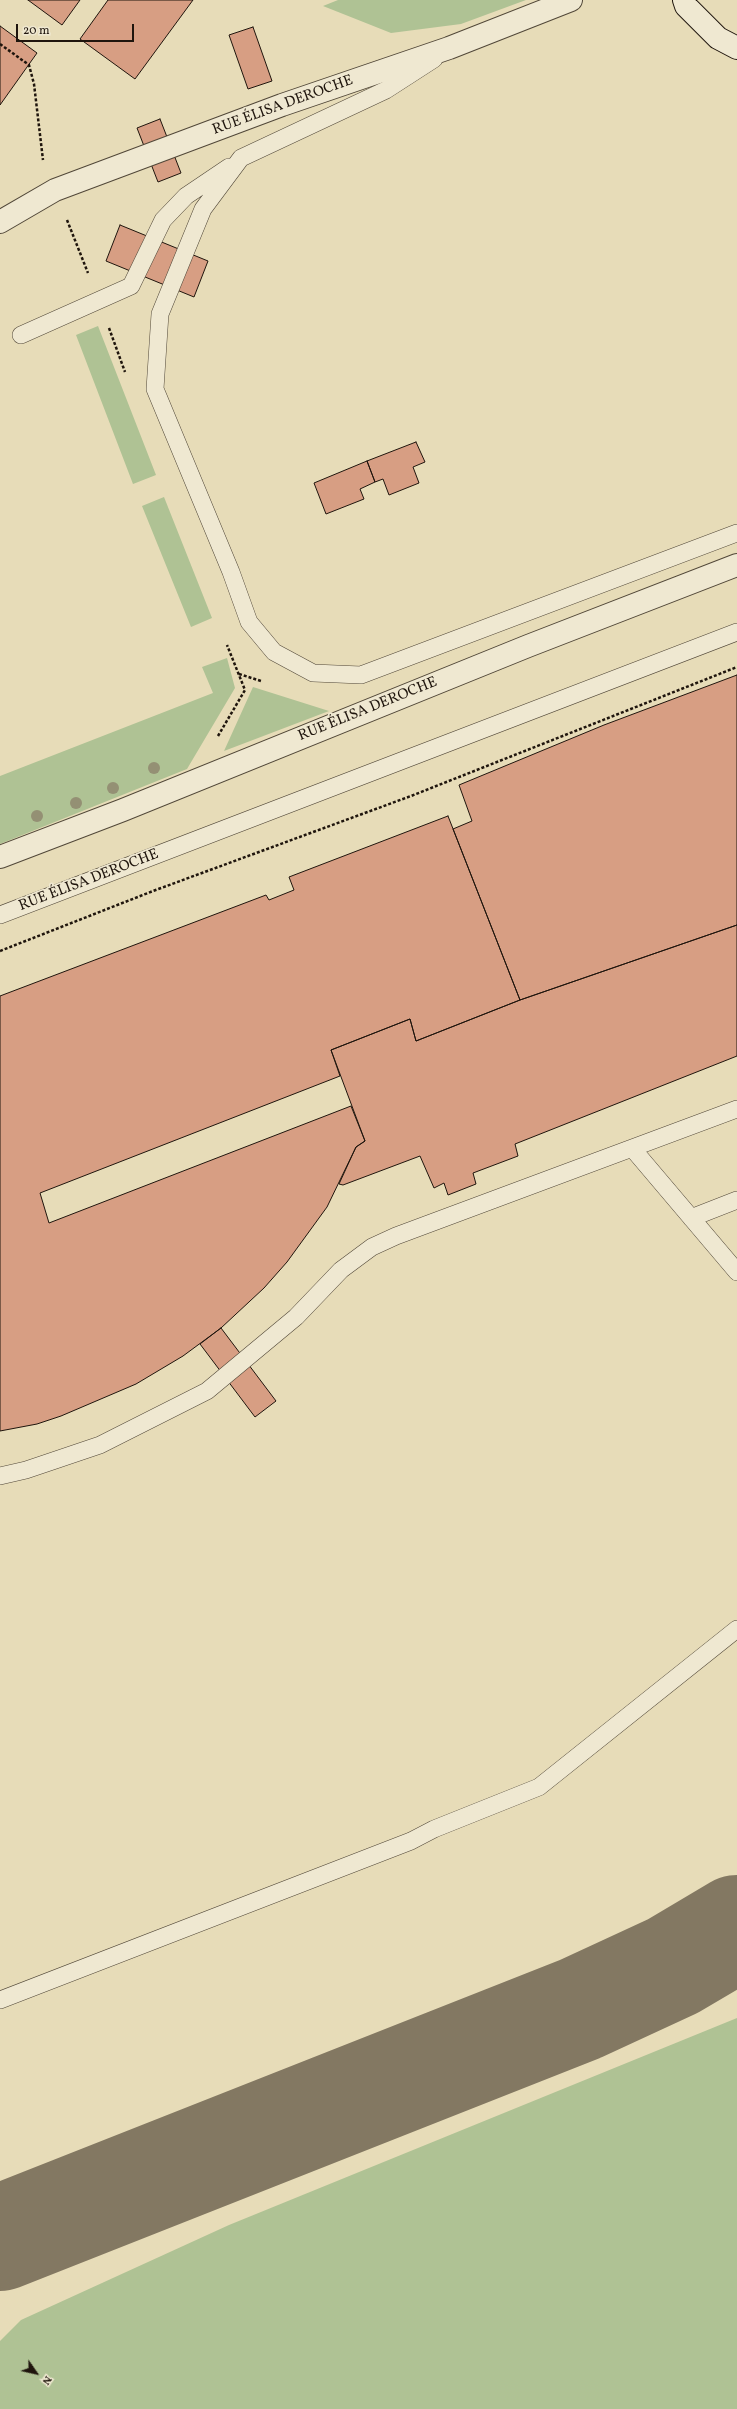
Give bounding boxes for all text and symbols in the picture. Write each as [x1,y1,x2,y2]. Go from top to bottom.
scale bar [18,16,136,42]
text: 20 m [23,23,50,39]
street label: RUE ÉLISA DEROCHE [210,72,356,140]
street label: RUE ÉLISA DEROCHE [296,674,440,746]
street label: RUE ÉLISA DEROCHE [17,846,161,916]
north arrow [16,2353,56,2393]
text: N [38,2372,55,2388]

